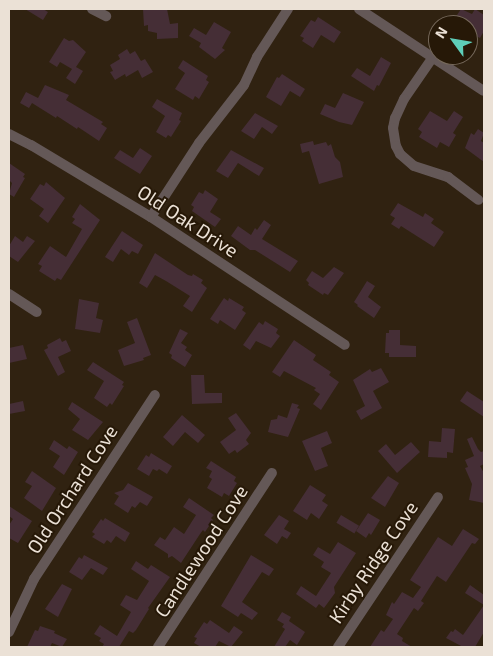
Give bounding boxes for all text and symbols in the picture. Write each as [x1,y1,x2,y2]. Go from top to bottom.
north arrow [428,15,478,65]
text: N [431,24,451,41]
street label: Old Oak Drive [133,180,243,262]
street label: Old Orchard Cove [22,421,122,557]
street label: Candlewood Cove [150,481,252,621]
street label: Kirby Ridge Cove [324,497,422,627]

